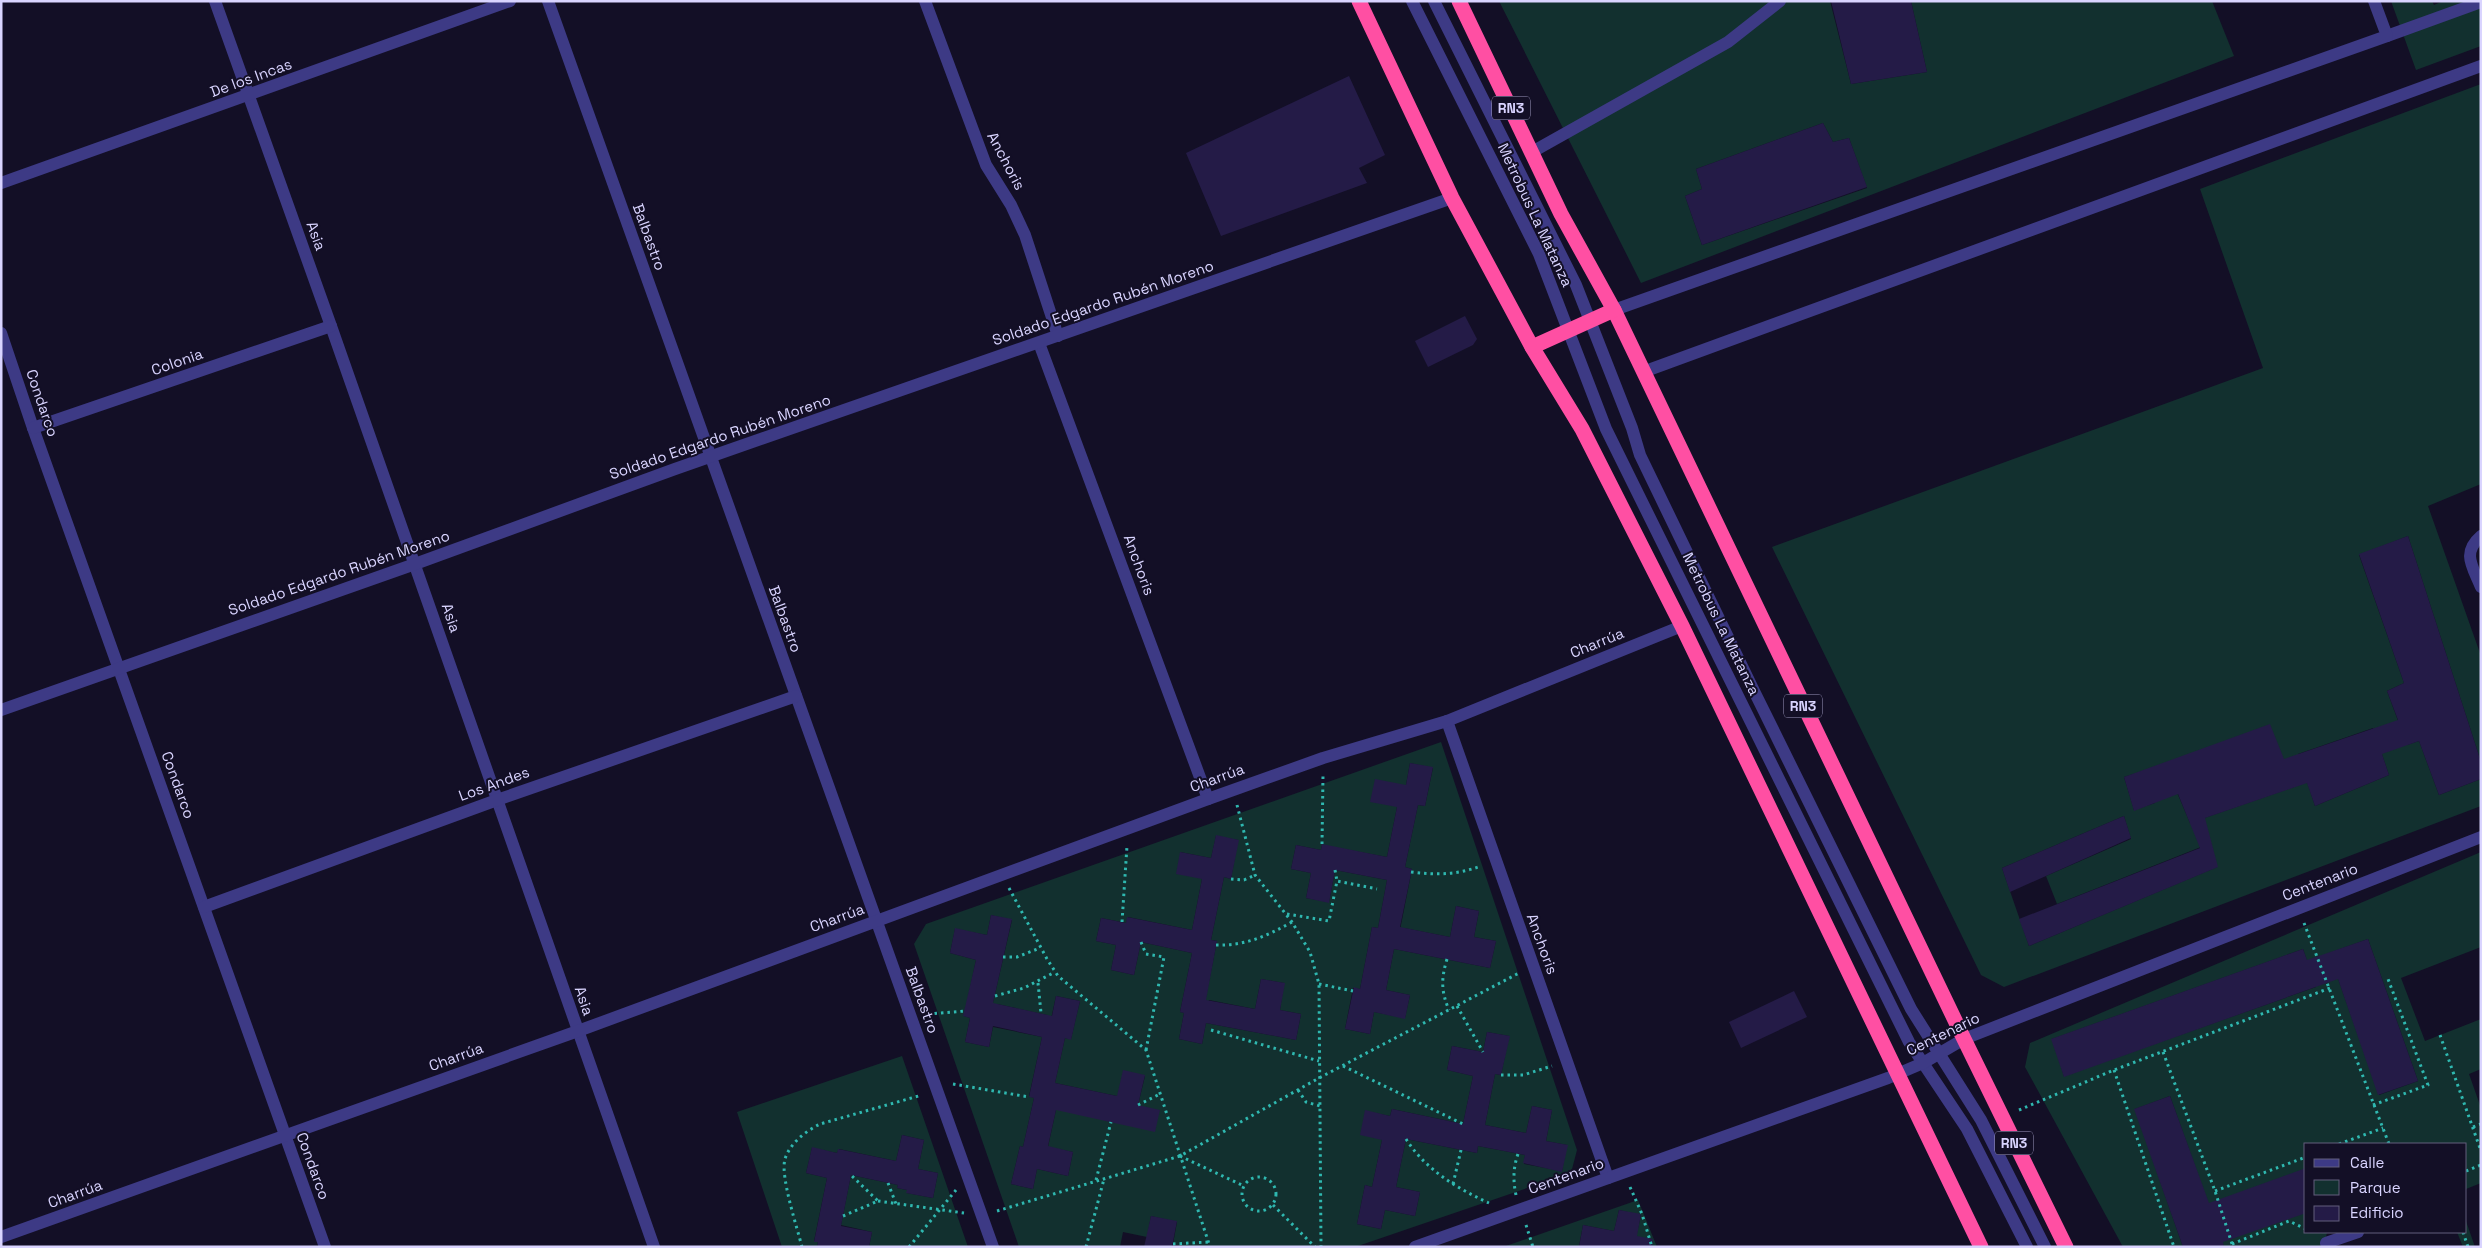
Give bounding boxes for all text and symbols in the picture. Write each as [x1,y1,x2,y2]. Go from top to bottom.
street label: De los Incas [207,54,294,101]
road number: RN3 [1492,96,1530,120]
street label: Anchoris [983,128,1030,193]
street label: Metrobus La Matanza [1494,140,1577,290]
street label: Balbastro [629,201,670,273]
street label: Asia [302,219,331,253]
street label: Soldado Edgardo Rubén Moreno [990,256,1216,349]
street label: Colonia [149,344,206,379]
street label: Condarco [22,367,63,439]
street label: Soldado Edgardo Rubén Moreno [607,390,833,483]
street label: Soldado Edgardo Rubén Moreno [226,526,452,619]
street label: Anchoris [1120,532,1159,598]
street label: Metrobus La Matanza [1679,549,1764,699]
street label: Balbastro [765,583,806,655]
street label: Asia [438,601,465,635]
street label: Charrúa [1567,623,1627,662]
road number: RN3 [1784,694,1822,718]
street label: Condarco [158,749,199,821]
street label: Charrúa [1187,759,1247,796]
street label: Los Andes [456,762,532,805]
street label: Centenario [2279,858,2360,905]
street label: Charrúa [807,899,867,936]
street label: Anchoris [1523,911,1562,977]
street label: Balbastro [902,964,943,1036]
street label: Asia [571,984,598,1018]
street label: Centenario [1903,1008,1983,1060]
street label: Charrúa [426,1038,486,1075]
street label: Condarco [293,1130,334,1202]
road number: RN3 [1995,1132,2033,1154]
legend [2304,1143,2467,1233]
street label: Centenario [1525,1153,1606,1198]
text: Calle [2350,1153,2385,1172]
street label: Charrúa [45,1175,105,1212]
text: Parque [2350,1178,2401,1197]
text: Edificio [2350,1203,2404,1222]

